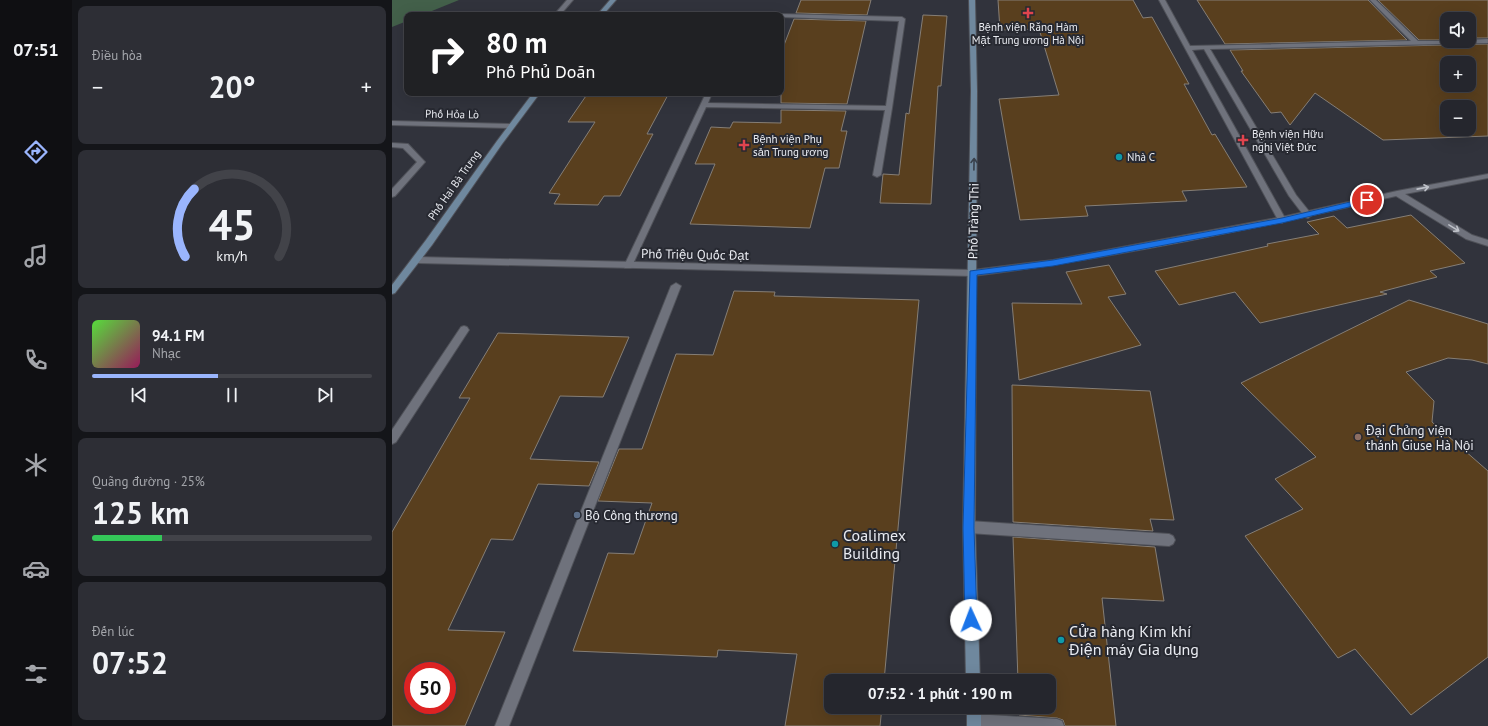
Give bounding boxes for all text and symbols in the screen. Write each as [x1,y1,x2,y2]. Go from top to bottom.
marker: Bệnh viện Răng Hàm Mặt Trung ương Hà Nội [1022,7,1034,19]
map controls [1440,12,1476,136]
button: sound [1440,12,1476,48]
place label: Bệnh viện Răng Hàm Mặt Trung ương Hà Nội [972,20,1084,47]
text: 80 m [486,24,547,61]
icon: right [420,28,472,80]
text: 07:51 [13,38,59,61]
text: Điều hòa [92,47,142,64]
button: + [1440,56,1476,92]
text: Phố Phủ Doãn [486,60,595,83]
text: 20° [208,67,256,106]
text: − [92,73,103,101]
text: + [361,73,372,101]
button: − [1440,100,1476,136]
street label: Phố Hỏa Lò [425,107,479,121]
place label: Bệnh viện Hữu nghị Việt Đức [1252,127,1323,154]
place label: Bệnh viện Phụ sản Trung ương [753,132,828,159]
marker: Bệnh viện Hữu nghị Việt Đức [1237,134,1249,146]
icon: directions [22,138,50,166]
marker: Bệnh viện Phụ sản Trung ương [738,139,750,151]
street label: Phố Hai Bà Trưng [425,147,483,223]
place label: Nhà C [1127,150,1155,164]
marker: Nhà C [1114,152,1124,162]
one-way arrow [970,158,977,171]
street label: Phố Tràng Thi [964,183,983,259]
pin [1350,183,1384,217]
one-way arrow [1416,183,1429,191]
icon: arrive [1356,189,1378,211]
text: 45 [208,198,256,251]
one-way arrow [1448,224,1460,232]
icon: music [22,242,50,270]
street label: Phố Triệu Quốc Đạt [641,245,750,264]
text: km/h [216,246,248,265]
text: 94.1 FM [152,326,205,345]
text: Nhạc [152,345,181,362]
icon: phone [22,346,50,374]
icon: previous [128,384,150,406]
icon: pause [221,384,243,406]
icon: next [314,384,336,406]
place label: Đại Chủng viện thánh Giuse Hà Nội [1365,422,1474,454]
marker: Đại Chủng viện thánh Giuse Hà Nội [1353,432,1363,442]
icon: climate [22,451,50,479]
text: Quãng đường · 25% [92,473,205,490]
text: 125 km [92,493,190,532]
place label: Bộ Công thương [585,507,678,524]
marker: Bộ Công thương [572,510,582,520]
place label: Coalimex Building [843,525,906,563]
marker: Coalimex Building [830,539,840,549]
icon: car [22,555,50,583]
position arrow [950,599,992,641]
place label: Cửa hàng Kim khí Điện máy Gia dụng [1068,621,1199,659]
text: Đến lúc [92,623,134,640]
marker: Cửa hàng Kim khí Điện máy Gia dụng [1056,635,1066,645]
text: 07:52 [92,643,168,682]
icon: filters [22,660,50,688]
speed limit sign: 50 [404,662,456,714]
text: 07:52 · 1 phút · 190 m [868,684,1012,703]

